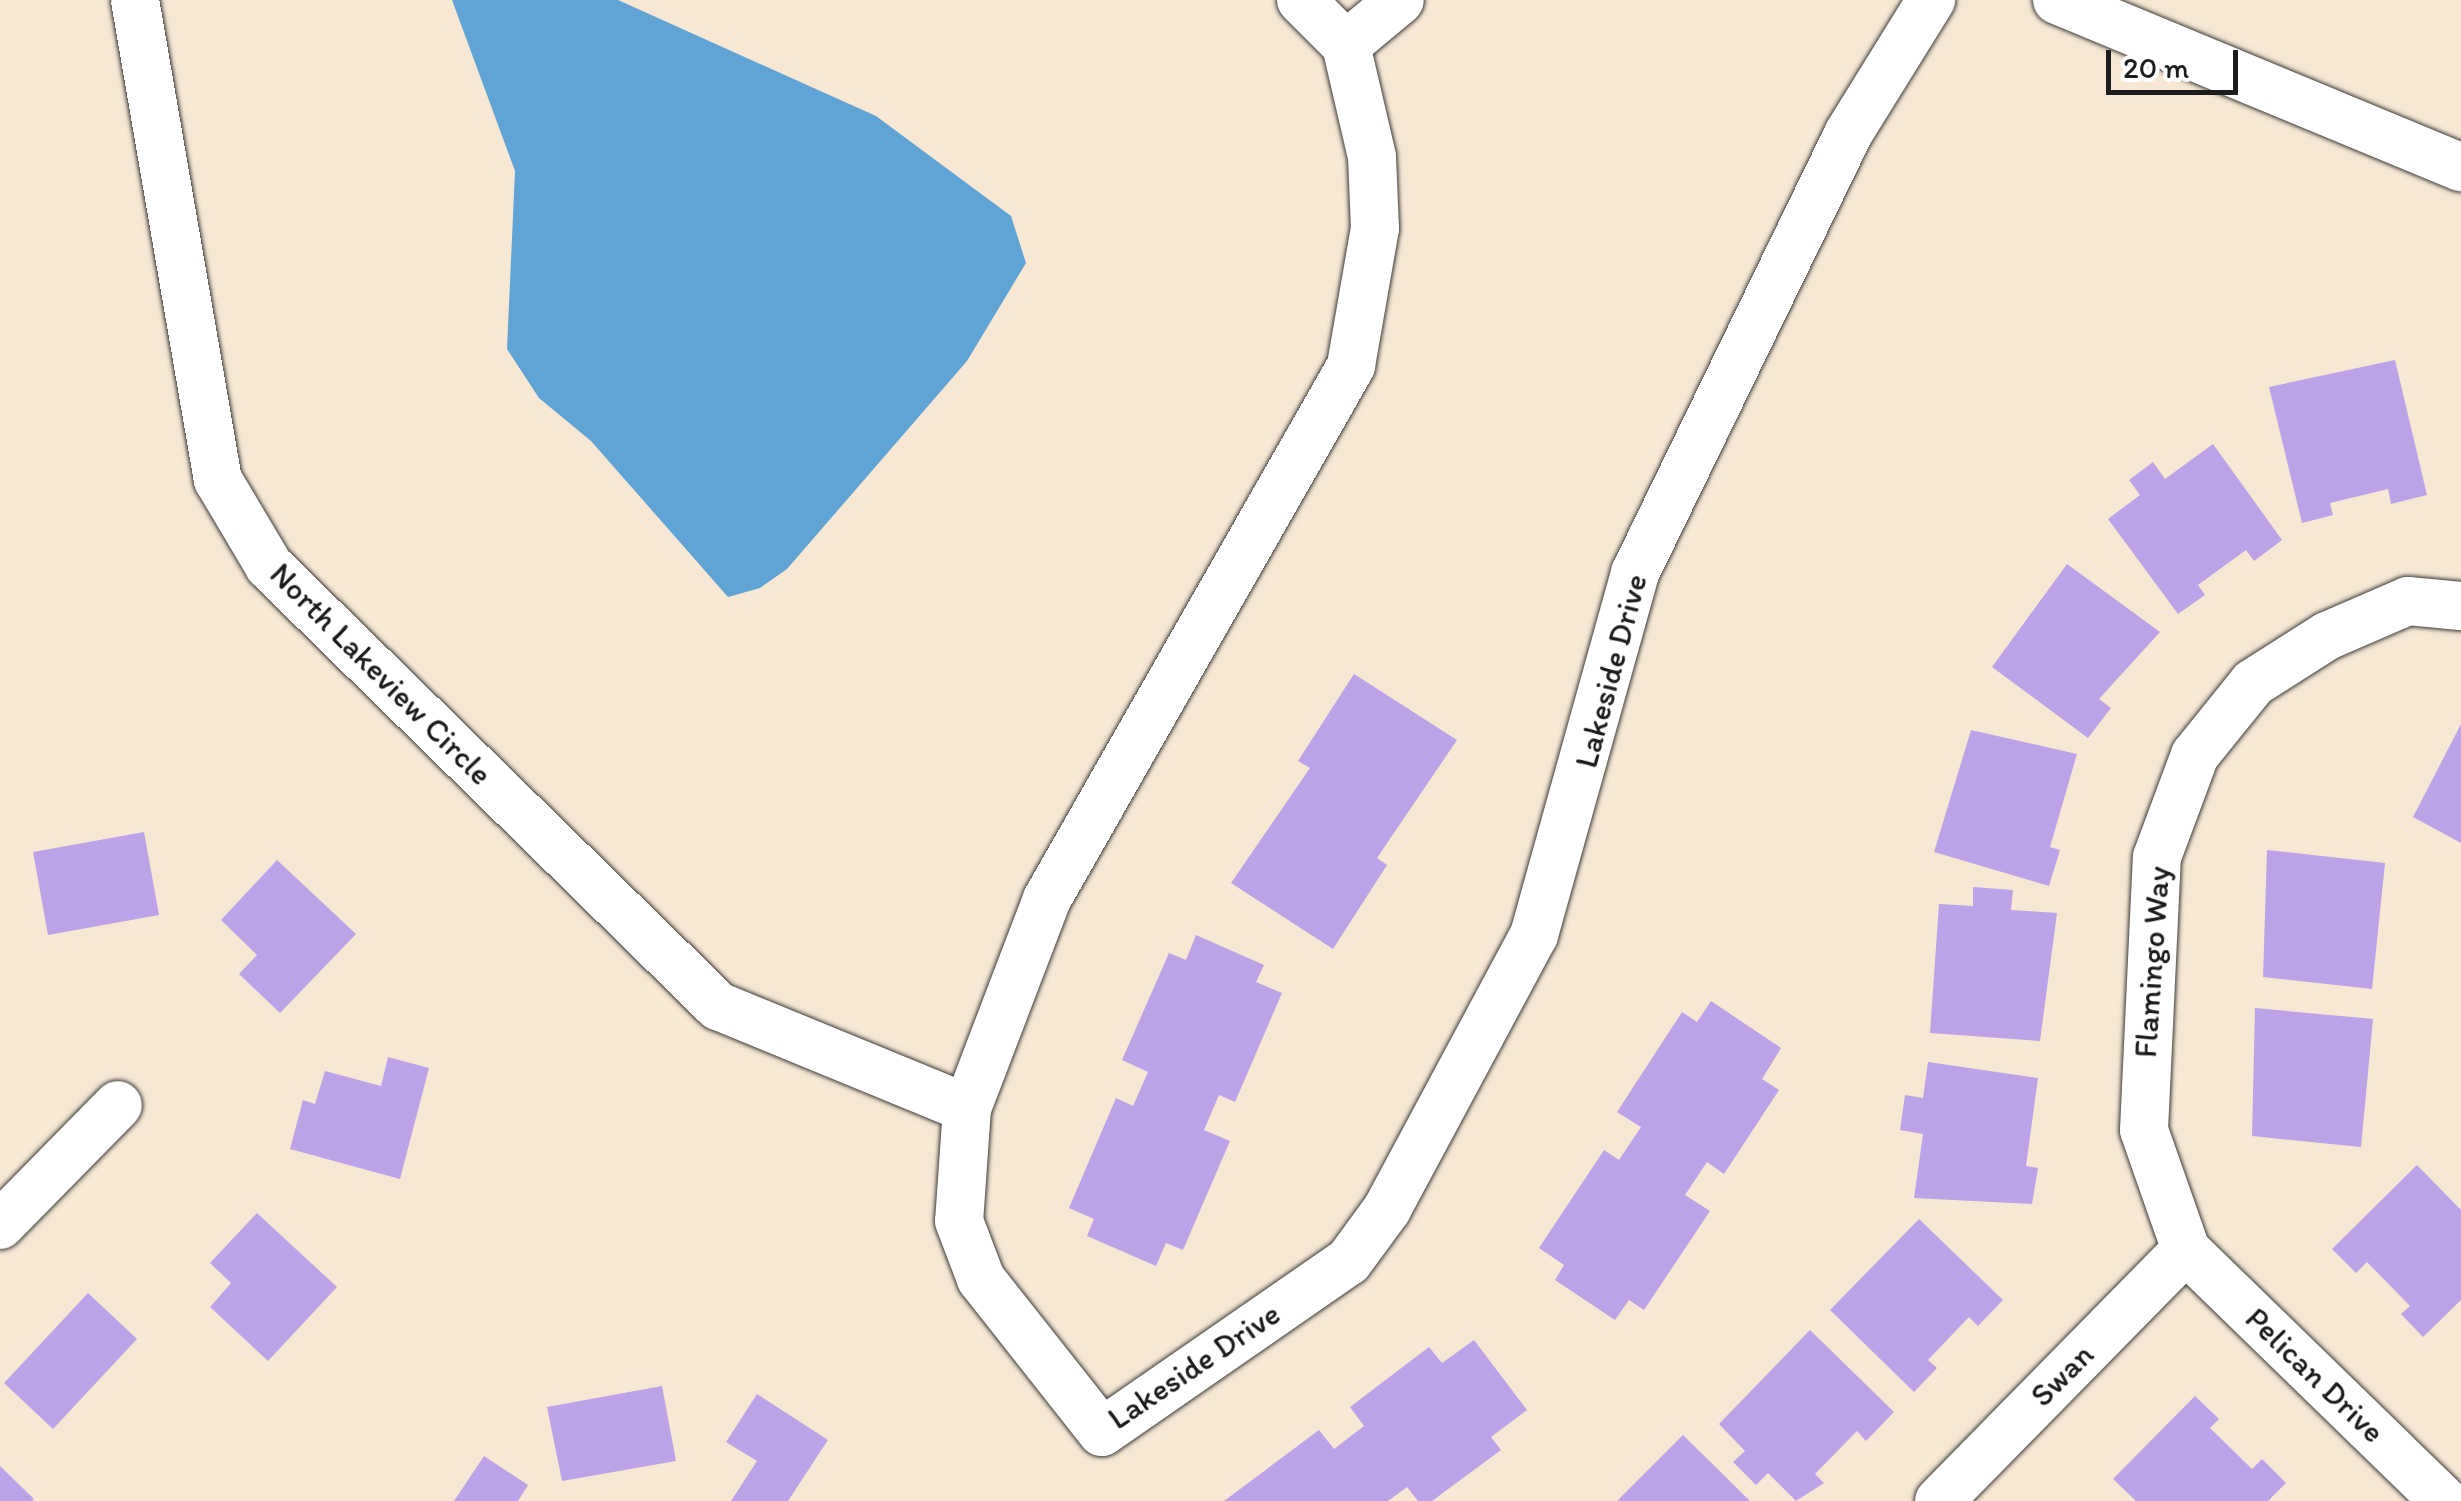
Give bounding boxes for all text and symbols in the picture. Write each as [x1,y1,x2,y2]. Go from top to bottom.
scale bar [2111,30,2244,92]
text: 20 m [2123,49,2189,86]
street label: North Lakeview Circle [262,555,500,793]
street label: Lakeside Drive [1567,570,1655,772]
street label: Flamingo Way [2126,865,2178,1059]
street label: Lakeside Drive [1101,1294,1287,1438]
street label: Pelican Drive [2237,1299,2393,1451]
street label: Swan [2022,1335,2102,1415]

